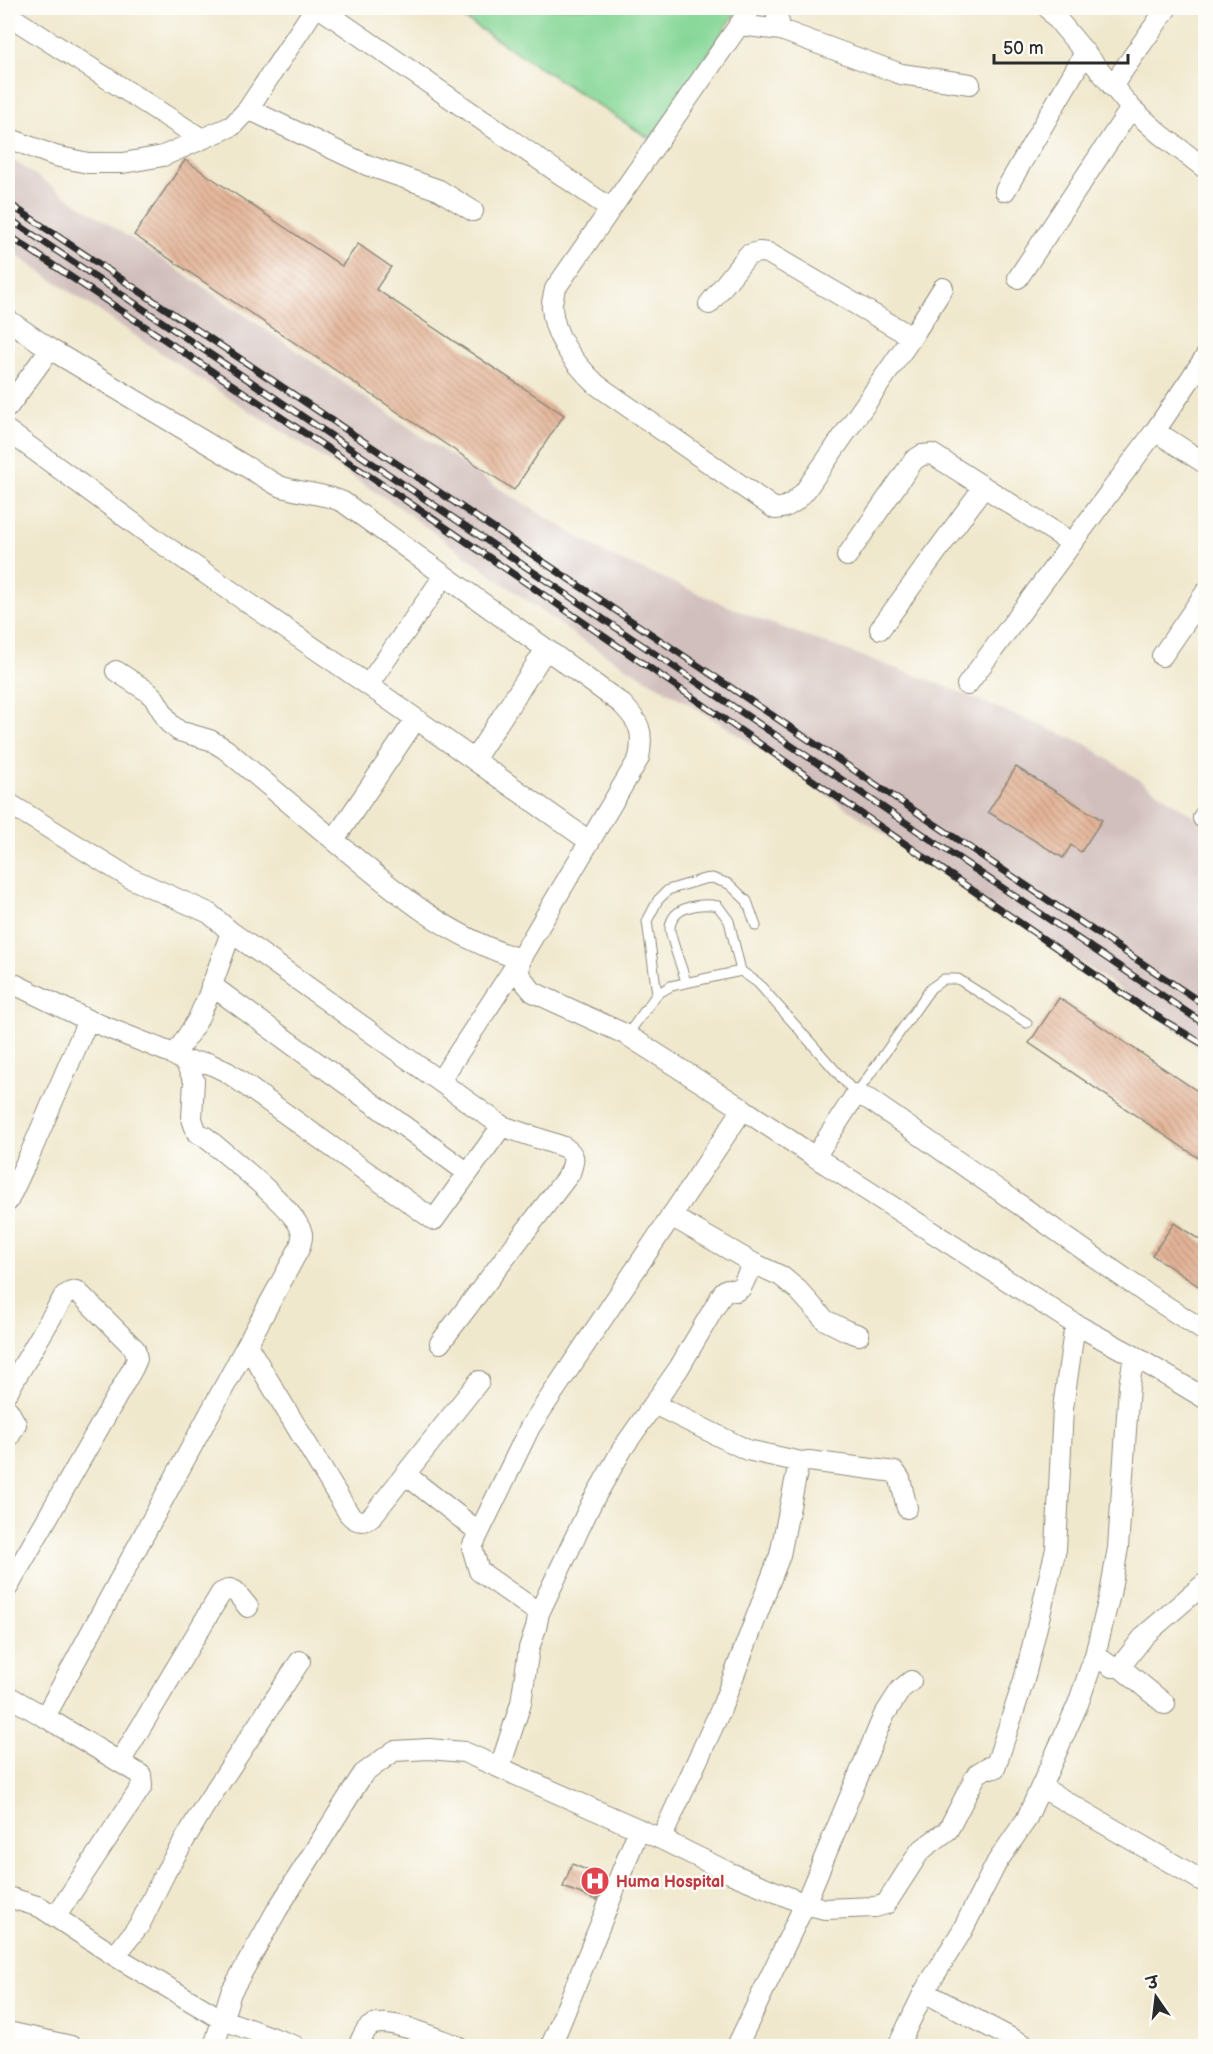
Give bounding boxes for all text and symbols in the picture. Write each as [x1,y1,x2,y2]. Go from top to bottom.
scale bar [994,27,1128,65]
text: 50 m [1003,38,1044,59]
hospital icon: Huma Hospital [579,1865,611,1897]
place label: Huma Hospital [616,1873,724,1892]
north arrow [1126,1967,1186,2027]
text: उ [1143,1973,1162,1995]

